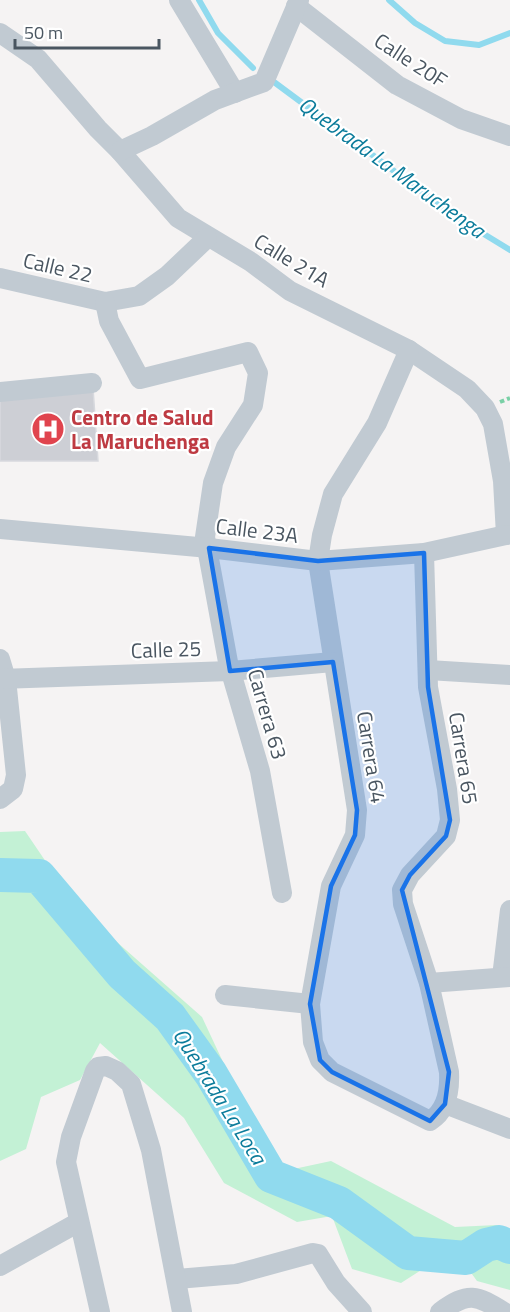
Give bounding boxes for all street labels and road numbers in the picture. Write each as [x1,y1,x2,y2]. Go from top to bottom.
street label: Calle 20F [368,24,454,96]
street label: Calle 21A [248,225,336,295]
street label: Calle 22 [20,243,96,291]
street label: Calle 23A [214,509,301,551]
street label: Calle 25 [130,632,202,666]
street label: Carrera 63 [240,665,296,763]
street label: Carrera 64 [349,709,395,805]
street label: Carrera 65 [441,710,487,806]

